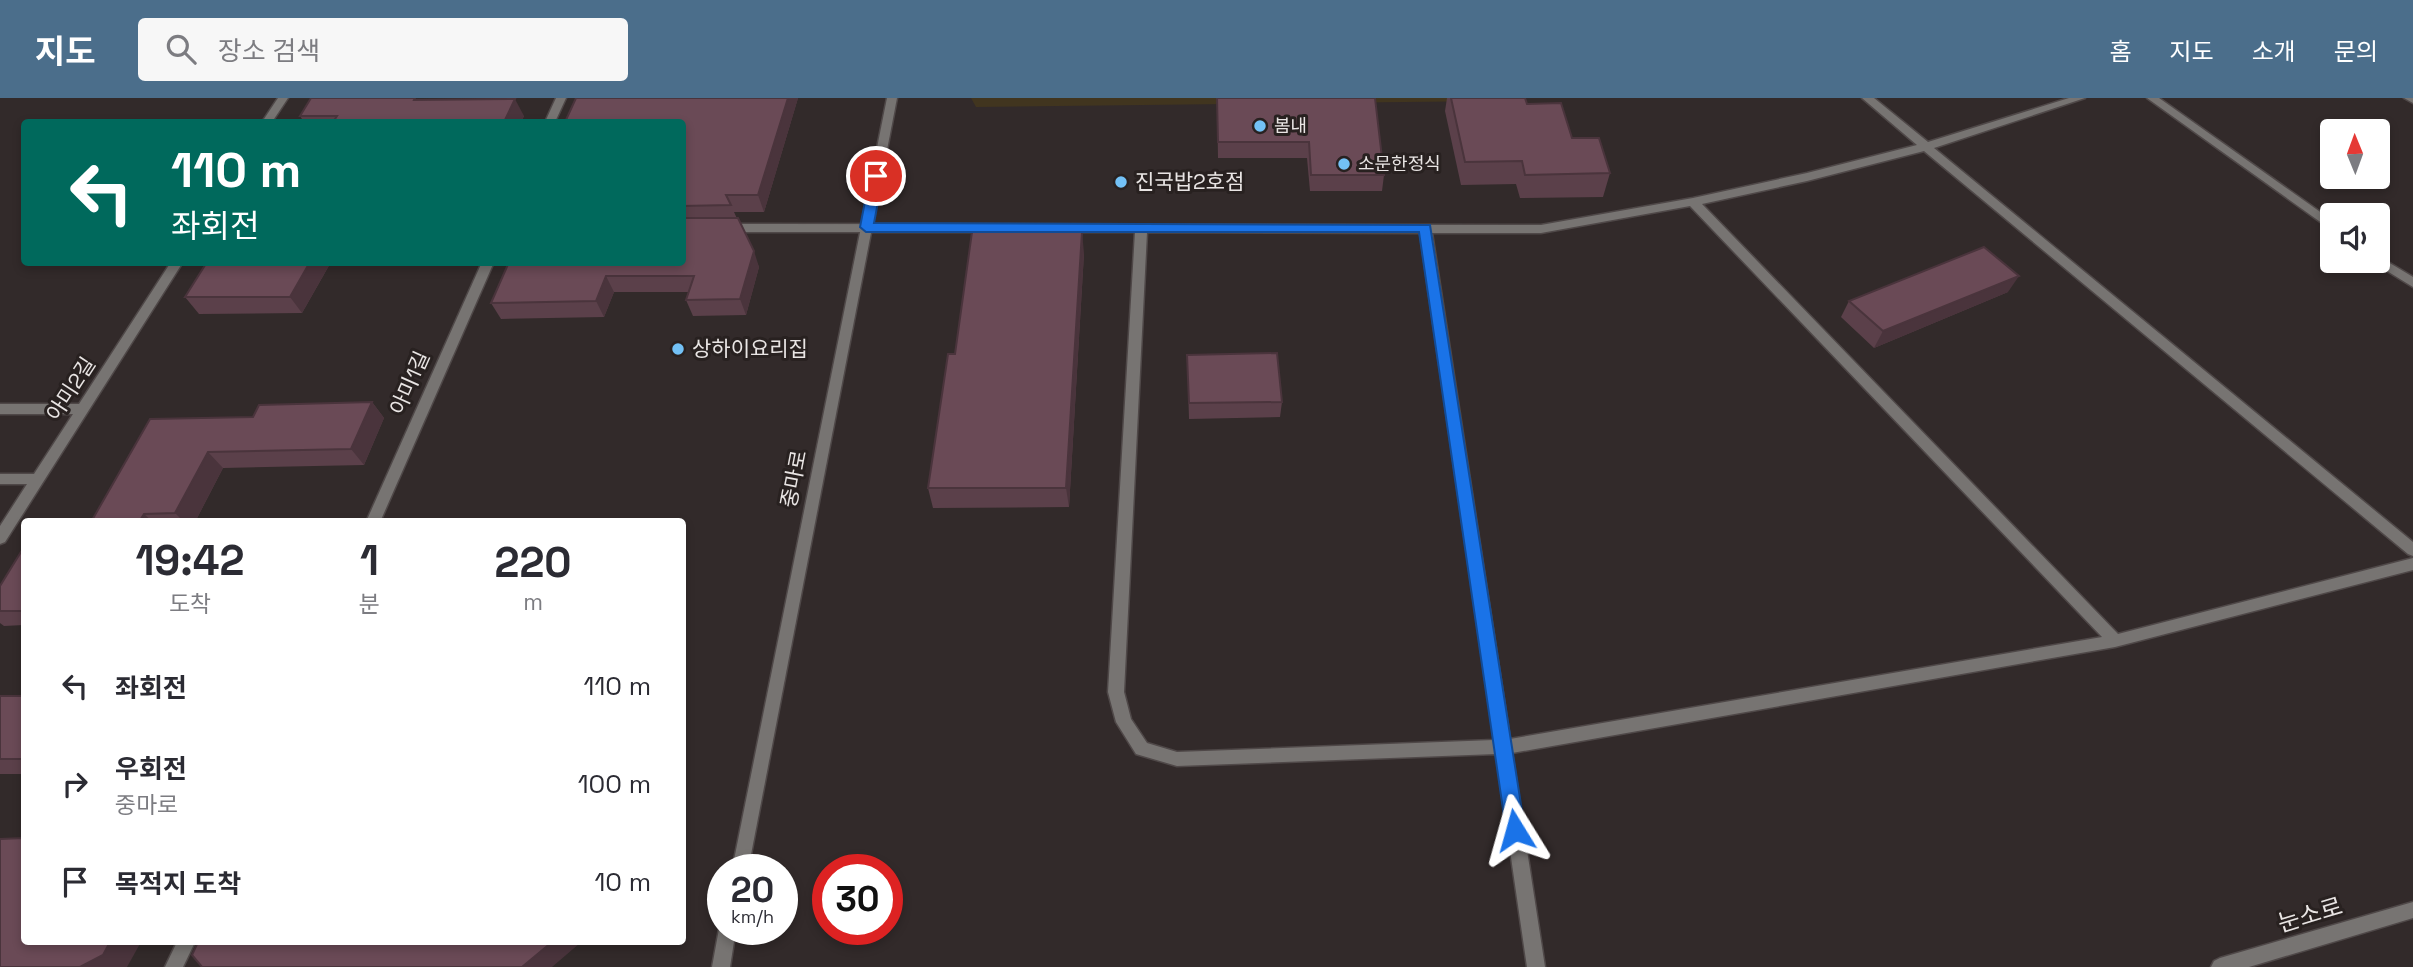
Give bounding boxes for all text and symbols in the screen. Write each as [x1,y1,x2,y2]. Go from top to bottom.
search box [138,18,628,81]
icon: search [162,30,200,68]
text: 지도 [35,31,96,73]
text: 장소 검색 [218,34,320,68]
text: 홈 [2109,36,2131,67]
text: 지도 [2169,36,2214,67]
text: 소개 [2252,36,2296,67]
text: 문의 [2334,36,2378,67]
place label: 봄내 [1274,114,1307,137]
marker: 봄내 [1252,118,1268,134]
north arrow [2320,119,2390,189]
map controls [2320,119,2390,273]
text: 110 m [171,139,301,201]
pin [846,146,906,206]
icon: left [56,147,147,238]
place label: 소문한정식 [1358,152,1441,175]
marker: 소문한정식 [1336,156,1352,172]
icon: arrive [857,157,895,195]
place label: 진국밥2호점 [1135,168,1244,195]
marker: 진국밥2호점 [1113,174,1129,190]
button: sound [2320,203,2390,273]
text: 좌회전 [171,206,259,246]
place label: 상하이요리집 [692,335,808,362]
marker: 상하이요리집 [670,341,686,357]
street label: 아미1길 [384,347,435,419]
street label: 아미2길 [40,352,101,426]
street label: 중마로 [775,448,812,510]
text: 19:42 [135,534,245,587]
text: 1 [360,534,379,587]
text: 220 [494,536,572,589]
text: m [523,587,543,617]
text: 도착 [169,589,211,619]
text: 분 [359,589,380,619]
icon: left [56,667,94,705]
text: 110 m [584,669,651,703]
text: 좌회전 [115,671,187,705]
text: 우회전 [115,752,187,786]
icon: right [56,765,94,803]
text: 100 m [578,767,651,801]
text: 중마로 [115,790,178,820]
position arrow [1478,793,1552,867]
speed limit sign: 30 [812,854,903,945]
icon: arrive [56,863,94,901]
text: 10 m [594,865,651,899]
text: 목적지 도착 [115,867,241,901]
text: 20 [731,868,774,912]
street label: 눈소로 [2274,890,2346,939]
text: km/h [731,905,774,928]

